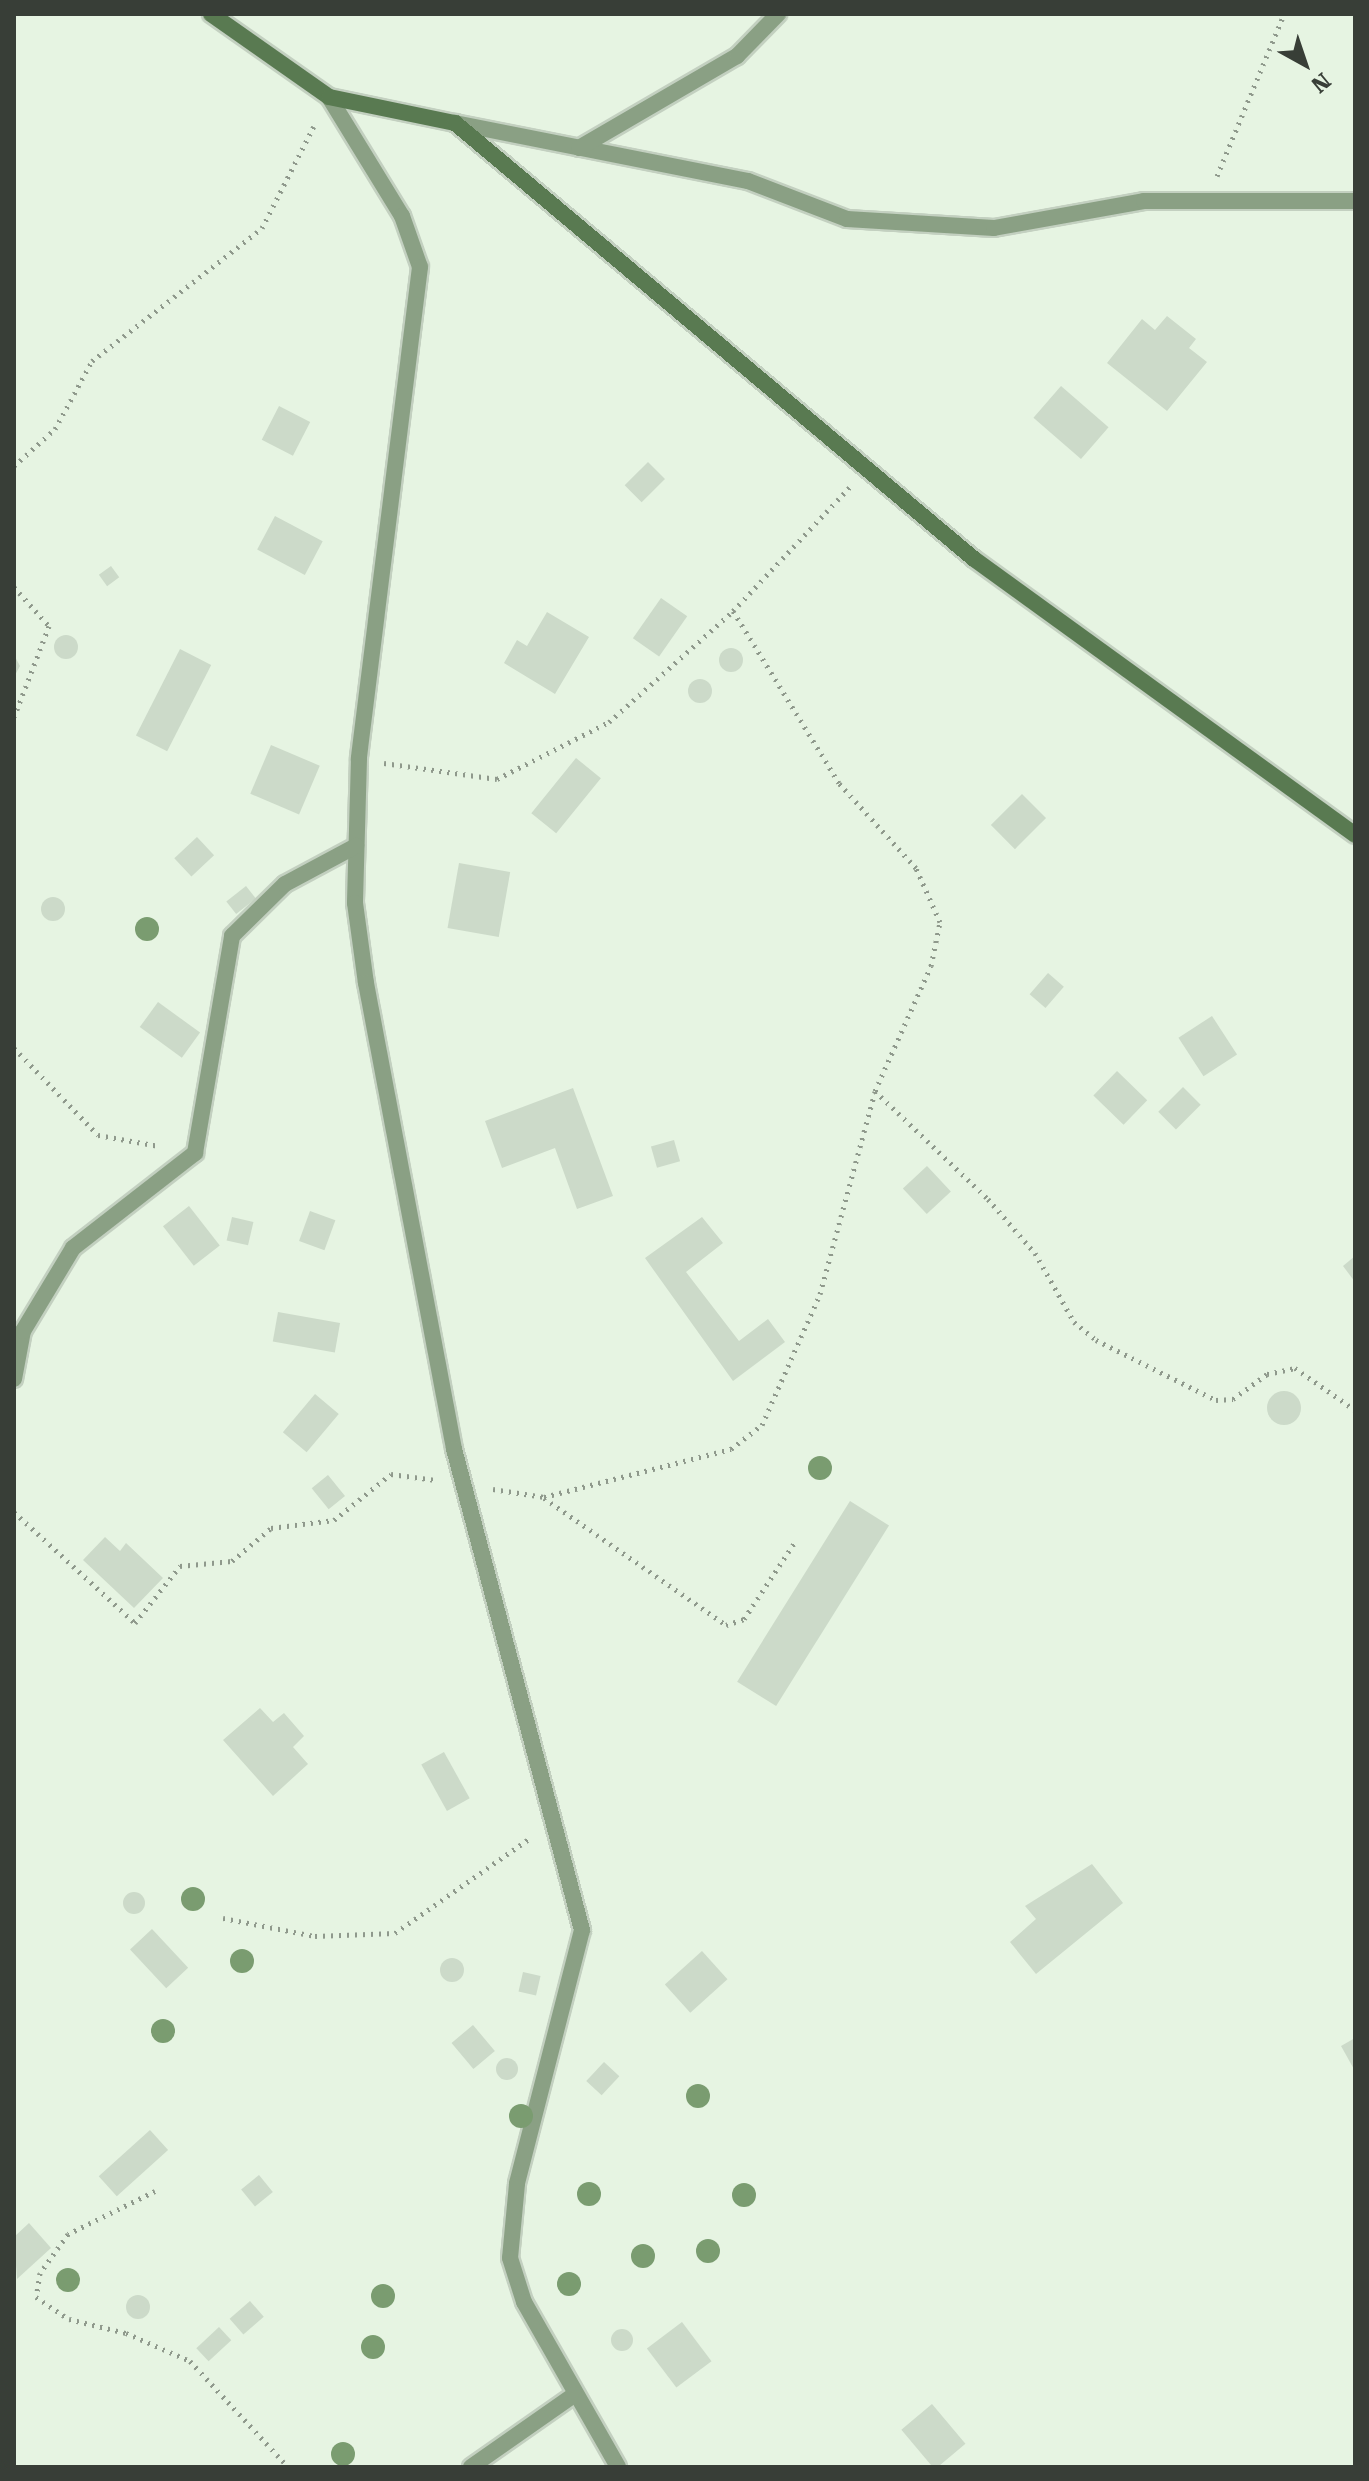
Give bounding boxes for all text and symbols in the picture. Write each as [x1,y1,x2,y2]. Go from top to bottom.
north arrow [1265,24,1345,104]
text: N [1306,68,1335,98]

